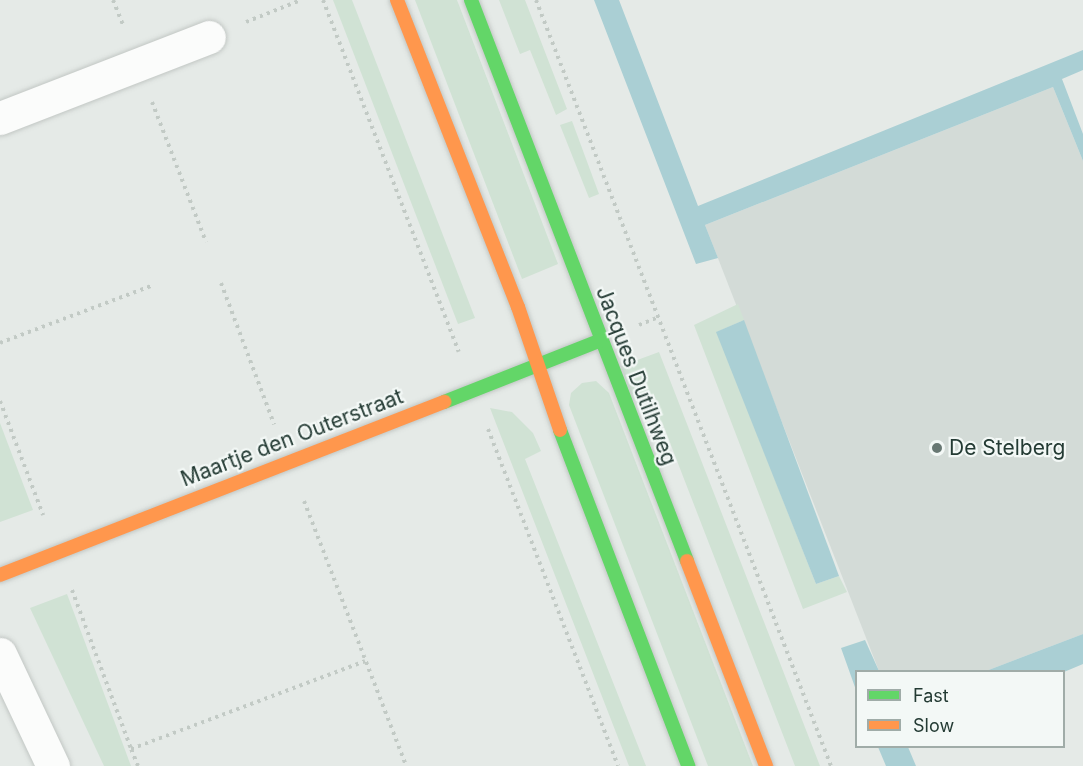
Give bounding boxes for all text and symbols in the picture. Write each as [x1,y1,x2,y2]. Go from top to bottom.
street label: Jacques Dutilhweg [590,283,682,469]
street label: Maartje den Outerstraat [177,384,407,492]
place label: De Stelberg [949,435,1065,461]
marker: De Stelberg [930,441,944,455]
legend [855,670,1065,748]
text: Fast [913,685,949,706]
text: Slow [913,715,954,736]

